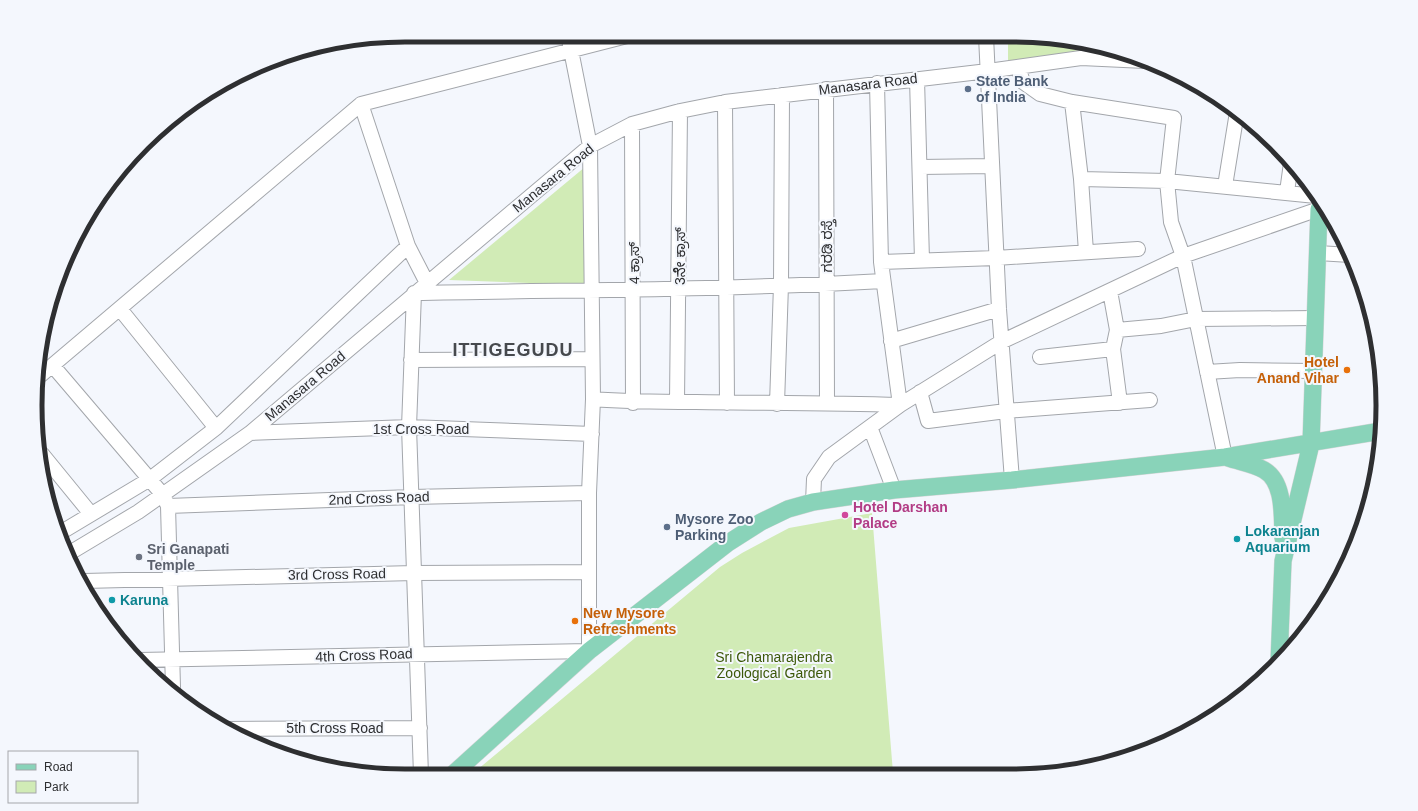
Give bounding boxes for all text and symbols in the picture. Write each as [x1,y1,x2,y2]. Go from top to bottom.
street label: Manasara Road [818,70,918,98]
place label: State Bank of India [976,73,1049,105]
marker: State Bank of India [963,84,973,94]
street label: Manasara Road [509,140,597,216]
street label: ಗರಡಿ ರಸ್ತೆ [819,219,837,272]
street label: 3ನೆೇ ಕ್ರಾಸ್ [672,226,690,285]
street label: 4 ಕ್ರಾಸ್ [626,241,644,284]
district label: ITTIGEGUDU [453,340,574,360]
street label: Manasara Road [262,348,348,424]
place label: Hotel Anand Vihar [1257,354,1340,386]
marker: Hotel Anand Vihar [1342,365,1352,375]
street label: 1st Cross Road [373,421,469,437]
street label: 2nd Cross Road [328,488,430,508]
place label: Hotel Darshan Palace [853,499,948,531]
marker: Hotel Darshan Palace [840,510,850,520]
place label: Mysore Zoo Parking [675,511,754,543]
marker: Mysore Zoo Parking [662,522,672,532]
place label: Lokaranjan Aquarium [1245,523,1320,555]
marker: Lokaranjan Aquarium [1232,534,1242,544]
place label: Sri Ganapati Temple [147,541,229,573]
marker: Sri Ganapati Temple [134,552,144,562]
street label: 3rd Cross Road [288,565,386,583]
place label: Karuna [120,592,168,608]
marker: Karuna [107,595,117,605]
place label: New Mysore Refreshments [583,605,677,637]
marker: New Mysore Refreshments [570,616,580,626]
street label: 4th Cross Road [315,645,413,665]
park label: Sri Chamarajendra Zoological Garden [715,649,833,681]
street label: 5th Cross Road [286,720,384,736]
legend [8,751,138,803]
text: Road [44,760,73,774]
text: Park [44,780,70,794]

